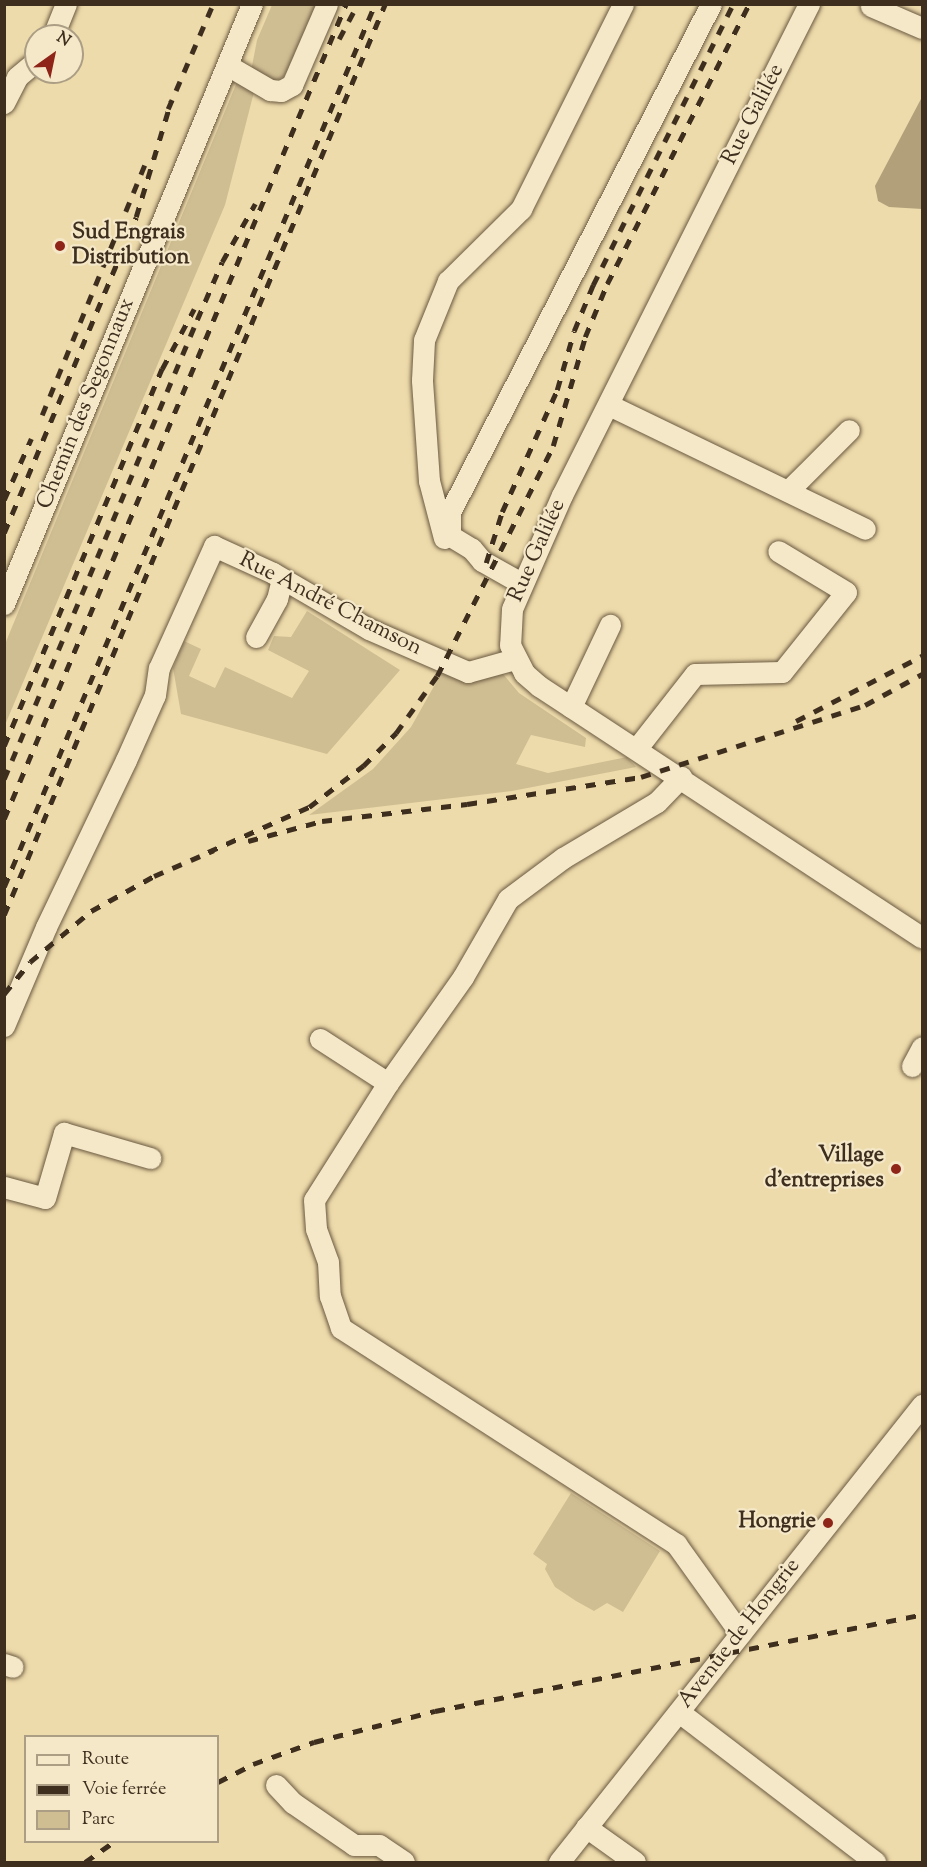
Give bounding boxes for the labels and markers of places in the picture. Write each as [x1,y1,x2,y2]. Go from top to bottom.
place label: Sud Engrais Distribution [72,220,190,272]
marker: Sud Engrais Distribution [53,239,67,253]
place label: Village d'entreprises [765,1143,884,1194]
marker: Village d'entreprises [889,1162,903,1176]
place label: Hongrie [738,1510,816,1536]
marker: Hongrie [821,1516,835,1530]

